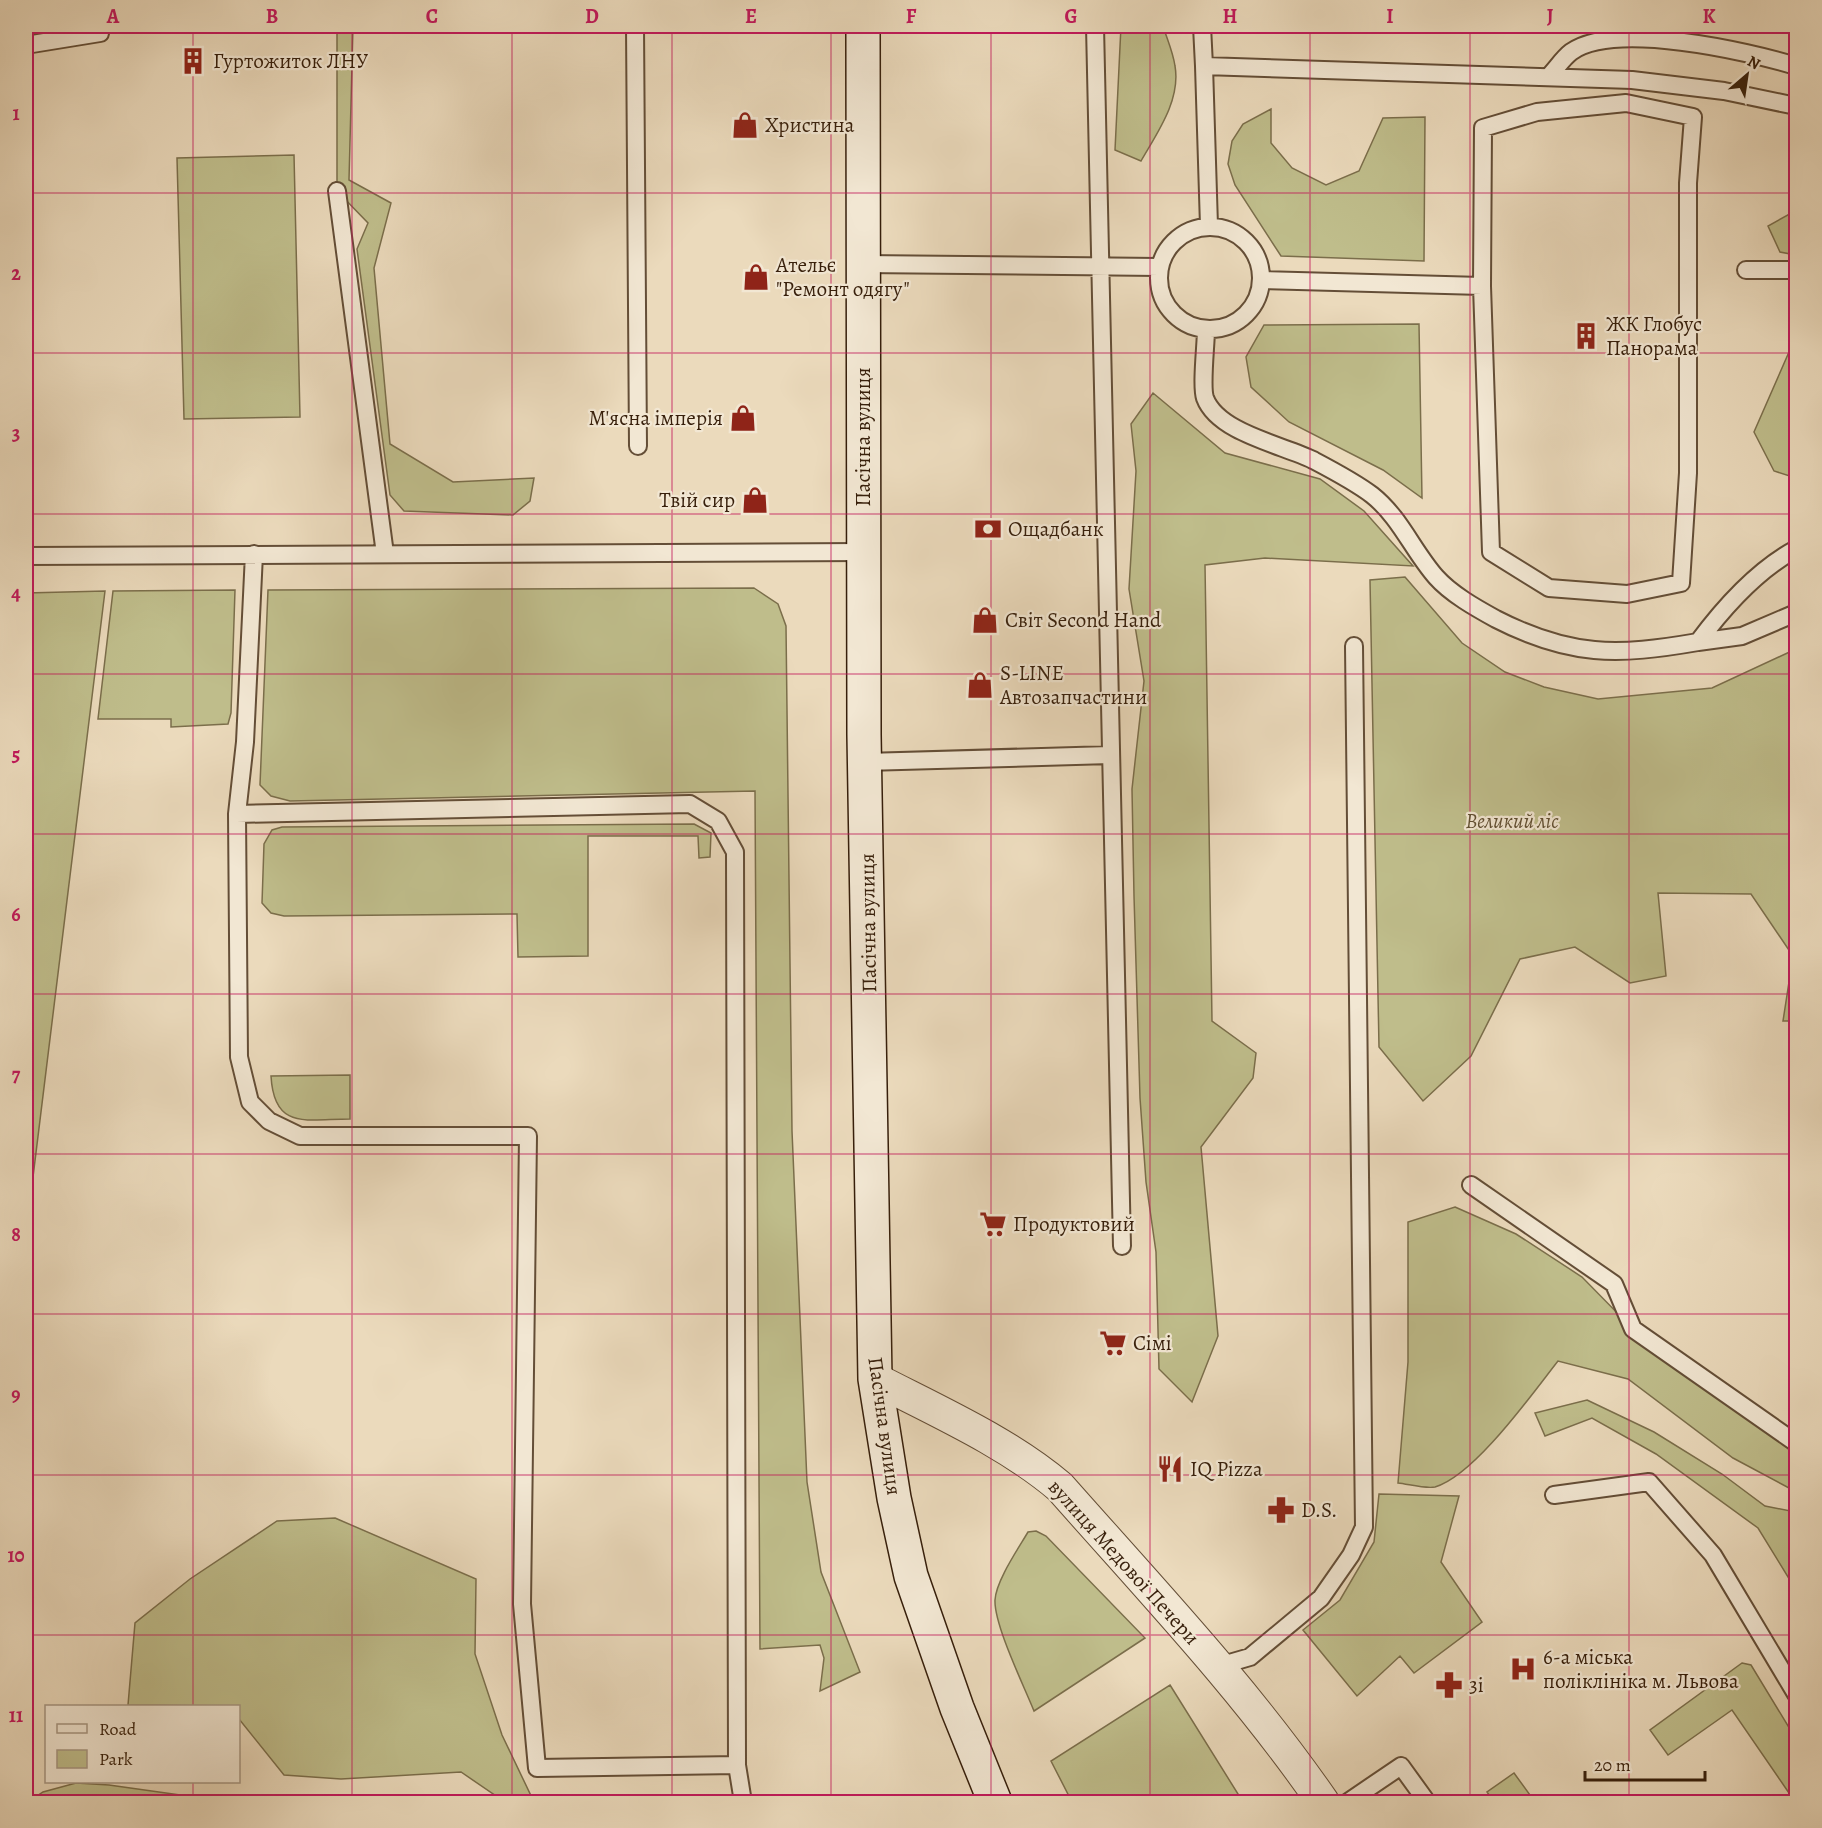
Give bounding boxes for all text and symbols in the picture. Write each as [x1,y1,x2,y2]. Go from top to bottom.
text: A [106,3,120,30]
text: B [266,3,278,30]
text: C [426,3,438,30]
text: D [585,3,599,30]
text: E [745,3,757,30]
text: F [906,3,917,30]
text: G [1064,3,1078,30]
text: H [1223,3,1238,30]
text: I [1386,3,1394,30]
text: J [1547,3,1554,30]
text: K [1702,3,1716,30]
north arrow [1717,45,1777,105]
building icon: Гуртожиток ЛНУ [178,46,208,76]
place label: Гуртожиток ЛНУ [213,47,368,75]
text: N [1743,50,1765,75]
text: 1 [12,100,20,127]
shop icon: Христина [730,110,760,140]
place label: Христина [765,111,855,139]
place label: Ательє "Ремонт одягу" [775,251,910,303]
text: 2 [11,260,21,287]
shop icon: Ательє "Ремонт одягу" [741,262,771,292]
place label: ЖК Глобус Панорама [1606,310,1702,362]
building icon: ЖК Глобус Панорама [1571,321,1601,351]
street label: Пасічна вулиця [849,367,877,507]
shop icon: М'ясна імперія [728,403,758,433]
place label: М'ясна імперія [588,404,723,432]
text: 3 [12,420,20,447]
shop icon: Твій сир [740,485,770,515]
place label: Твій сир [659,486,735,514]
bank icon: Ощадбанк [973,514,1003,544]
place label: Ощадбанк [1008,515,1104,543]
text: 4 [11,580,21,607]
shop icon: Світ Second Hand [970,605,1000,635]
place label: Світ Second Hand [1005,606,1162,634]
place label: S-LINE Автозапчастини [999,659,1147,711]
shop icon: S-LINE Автозапчастини [965,670,995,700]
text: 5 [12,741,20,768]
park label: Великий ліс [1465,807,1559,835]
street label: Пасічна вулиця [853,853,883,993]
text: 6 [11,901,21,928]
text: 7 [12,1061,21,1088]
supermarket icon: Продуктовий [978,1209,1008,1239]
place label: Продуктовий [1013,1210,1135,1238]
text: 8 [11,1221,21,1248]
supermarket icon: Сімі [1098,1328,1128,1358]
place label: Сімі [1133,1329,1172,1357]
street label: Пасічна вулиця [861,1355,909,1497]
text: 9 [11,1381,21,1408]
restaurant icon: IQ Pizza [1155,1454,1185,1484]
place label: IQ Pizza [1190,1455,1263,1483]
street label: вулиця Медової Печери [1042,1473,1206,1651]
pharmacy icon: D.S. [1266,1495,1296,1525]
place label: D.S. [1301,1496,1337,1524]
text: 10 [7,1542,25,1569]
place label: 6-а міська поліклініка м. Львова [1543,1643,1739,1695]
hospital icon: 6-а міська поліклініка м. Львова [1508,1654,1538,1684]
pharmacy icon: 3і [1434,1670,1464,1700]
place label: 3і [1469,1671,1484,1699]
text: 11 [9,1702,23,1729]
legend [45,1705,240,1783]
text: Road [99,1717,137,1741]
scale bar [1585,1744,1705,1782]
text: Park [99,1747,133,1771]
text: 20 m [1594,1753,1631,1777]

